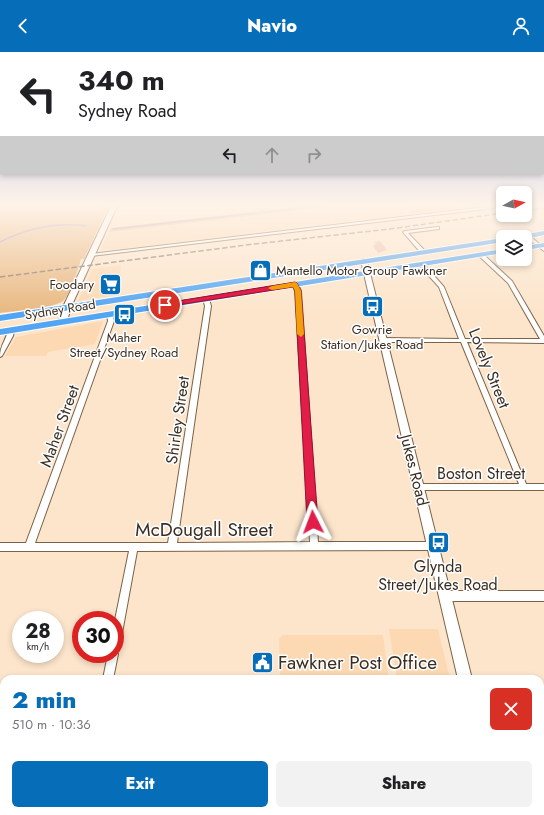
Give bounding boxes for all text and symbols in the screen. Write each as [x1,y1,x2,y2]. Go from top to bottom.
text: Navio [247,13,297,39]
icon: back [12,15,34,37]
icon: person [510,15,532,37]
text: 340 m [78,60,165,101]
icon: left [12,68,64,120]
text: Sydney Road [78,98,177,124]
icon: left [219,144,241,166]
icon: ahead [261,144,283,166]
icon: right [303,144,325,166]
north arrow [496,186,532,222]
map controls [496,186,532,266]
button: layers [496,230,532,266]
shop icon: Mantello Motor Group Fawkner [247,257,273,283]
place label: Mantello Motor Group Fawkner [276,261,448,280]
supermarket icon: Foodary [97,271,123,297]
place label: Foodary [49,275,94,294]
pin [148,288,182,322]
icon: arrive [154,294,176,316]
bus stop icon: Gowrie Station/Jukes Road [359,294,385,320]
street label: Sydney Road [23,295,97,324]
bus stop icon: Maher Street/Sydney Road [111,302,137,328]
place label: Gowrie Station/Jukes Road [321,320,423,354]
street label: Lovely Street [463,325,516,412]
place label: Maher Street/Sydney Road [70,328,178,362]
street label: Shirley Street [160,374,195,465]
street label: Maher Street [34,382,85,470]
street label: Jukes Road [394,430,435,508]
street label: Boston Street [437,462,525,485]
position arrow [292,501,334,543]
street label: McDougall Street [135,516,273,543]
bus stop icon: Glynda Street/Jukes Road [425,530,451,556]
place label: Glynda Street/Jukes Road [378,555,498,596]
speed limit sign: 30 [72,611,124,663]
text: 28 [25,617,51,646]
text: km/h [27,639,49,654]
public building icon: Fawkner Post Office [249,649,275,675]
place label: Fawkner Post Office [278,649,437,676]
text: 2 min [12,682,76,717]
button: close [490,688,532,730]
text: 510 m · 10:36 [12,715,91,734]
button: Exit [12,761,268,807]
button: Share [276,761,532,807]

